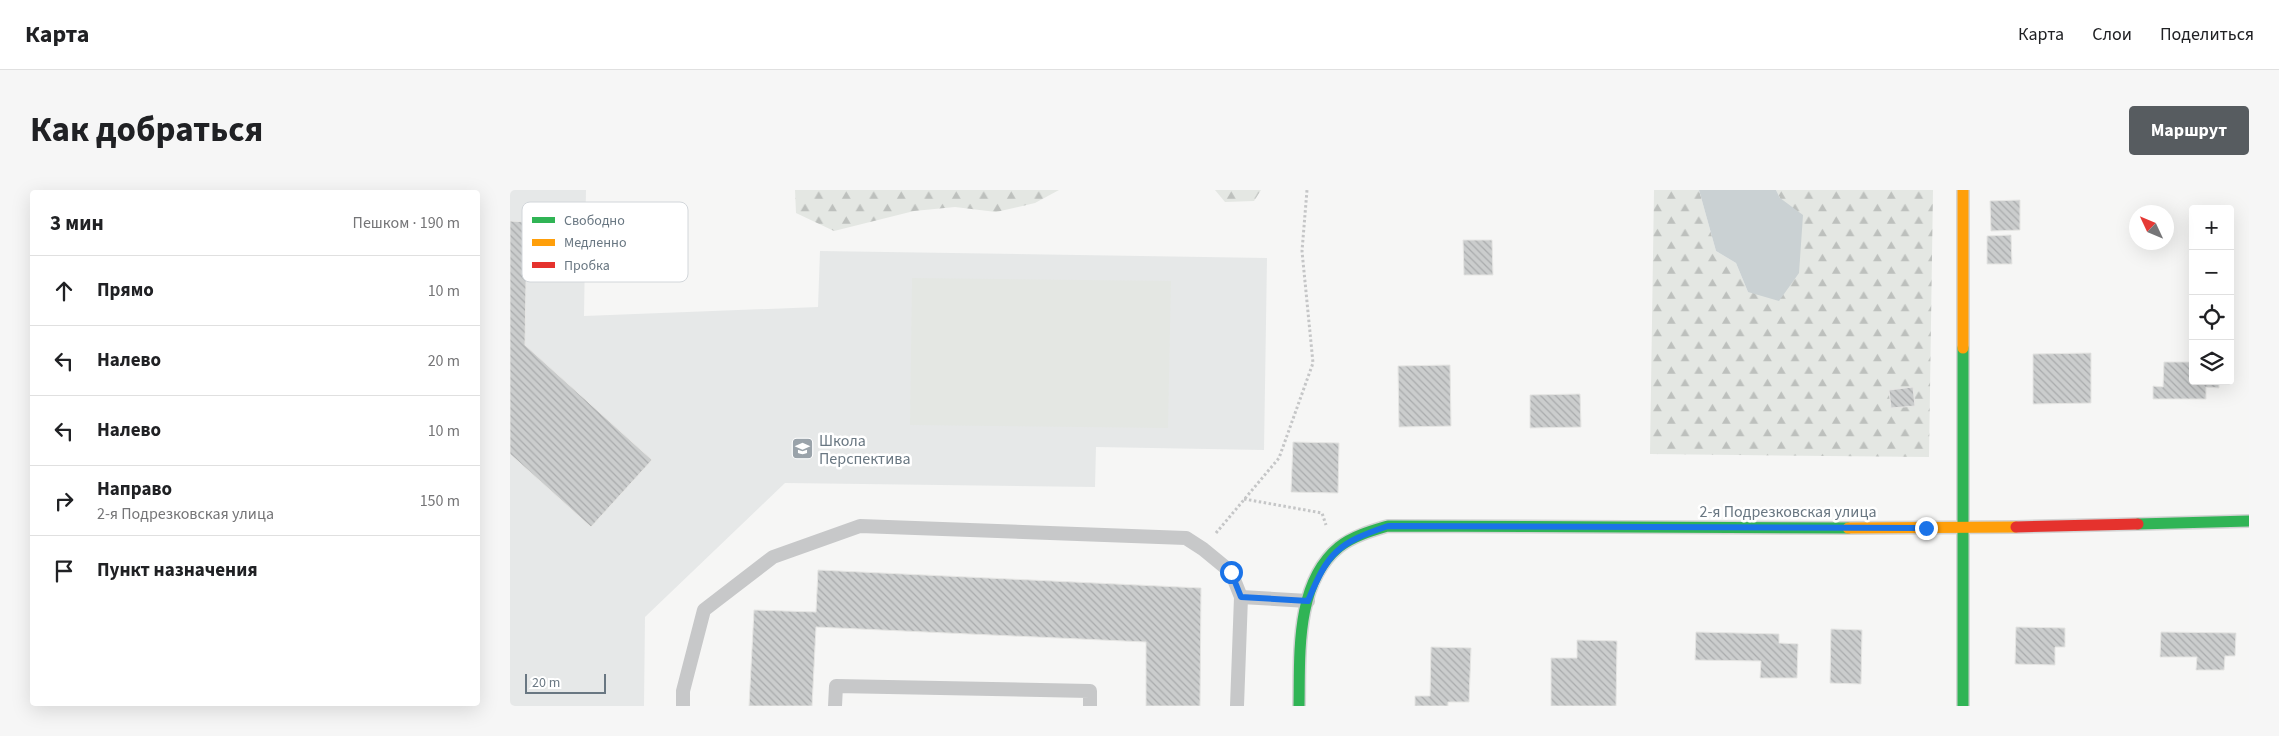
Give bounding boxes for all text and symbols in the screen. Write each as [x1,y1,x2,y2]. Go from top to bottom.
text: Карта [25,17,89,52]
text: Карта [2018,22,2064,47]
text: Слои [2092,22,2132,47]
text: Поделиться [2160,22,2254,47]
text: Как добраться [30,105,263,155]
button: Маршрут [2129,106,2249,155]
legend [522,202,688,282]
north arrow [2129,205,2174,250]
map controls [2189,205,2234,385]
button: + [2189,205,2234,250]
text: 3 мин [50,208,104,238]
text: Свободно [564,211,625,231]
text: Пешком · 190 m [353,212,460,234]
text: Медленно [564,233,627,253]
button: − [2189,250,2234,295]
text: Пробка [564,256,610,276]
icon: ahead [50,277,78,305]
text: Прямо [97,277,154,304]
text: 10 m [428,280,460,302]
button: locate [2189,295,2234,340]
button: layers [2189,340,2234,385]
icon: left [50,347,78,375]
text: Налево [97,347,161,374]
text: 20 m [428,350,460,372]
icon: left [50,417,78,445]
text: Налево [97,417,161,444]
text: 10 m [428,420,460,442]
place label: Школа Перспектива [819,430,910,470]
school or university icon: Школа Перспектива [791,437,815,461]
text: Направо [97,476,172,503]
icon: right [50,487,78,515]
text: 150 m [420,490,460,512]
street label: 2-я Подрезковская улица [1700,501,1876,523]
text: 2-я Подрезковская улица [97,503,274,525]
route end [1915,517,1938,540]
icon: arrive [50,557,78,585]
text: Пункт назначения [97,557,258,584]
route start [1220,561,1243,584]
scale bar [525,671,606,694]
text: 20 m [532,673,560,693]

